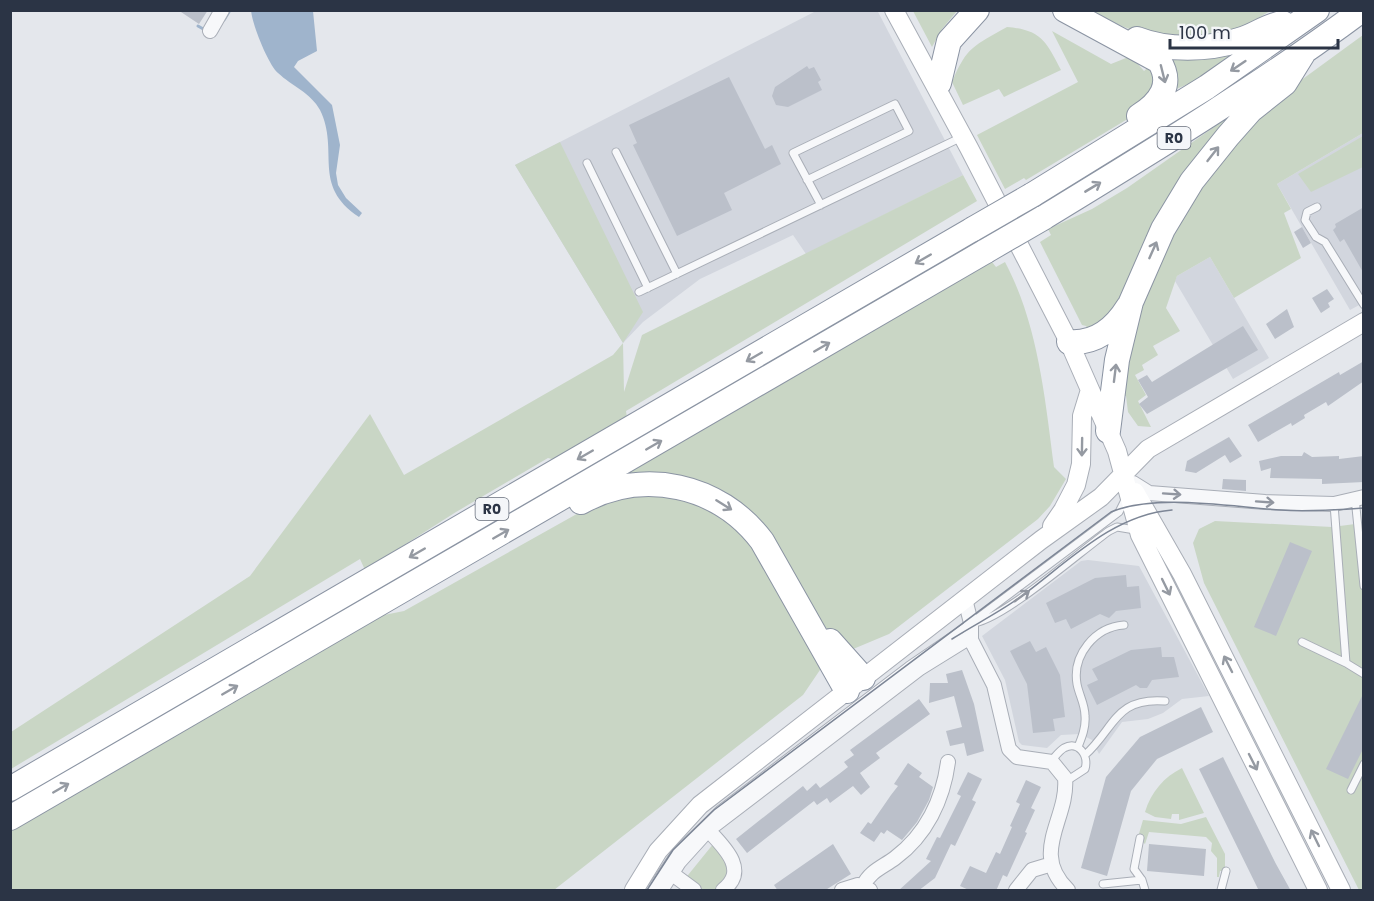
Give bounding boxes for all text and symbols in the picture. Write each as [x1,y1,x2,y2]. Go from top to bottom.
scale bar [1170,12,1338,50]
text: 100 m [1179,20,1231,45]
one-way arrow [1230,60,1246,72]
one-way arrow [1158,64,1170,83]
road number: R0 [1158,127,1190,149]
one-way arrow [1207,146,1220,162]
one-way arrow [1084,181,1101,193]
one-way arrow [1148,242,1159,260]
one-way arrow [914,253,931,265]
one-way arrow [814,340,831,352]
one-way arrow [746,351,763,363]
one-way arrow [1110,364,1121,383]
one-way arrow [1076,437,1088,457]
one-way arrow [645,439,662,451]
one-way arrow [577,449,594,461]
one-way arrow [1162,489,1182,500]
one-way arrow [1254,497,1274,508]
road number: R0 [476,498,508,520]
one-way arrow [715,500,732,512]
one-way arrow [493,527,510,539]
one-way arrow [409,547,426,559]
one-way arrow [1160,578,1172,596]
one-way arrow [1013,590,1029,602]
one-way arrow [1221,655,1233,673]
one-way arrow [220,684,238,695]
one-way arrow [1248,752,1259,770]
one-way arrow [52,782,69,794]
one-way arrow [1309,829,1321,847]

